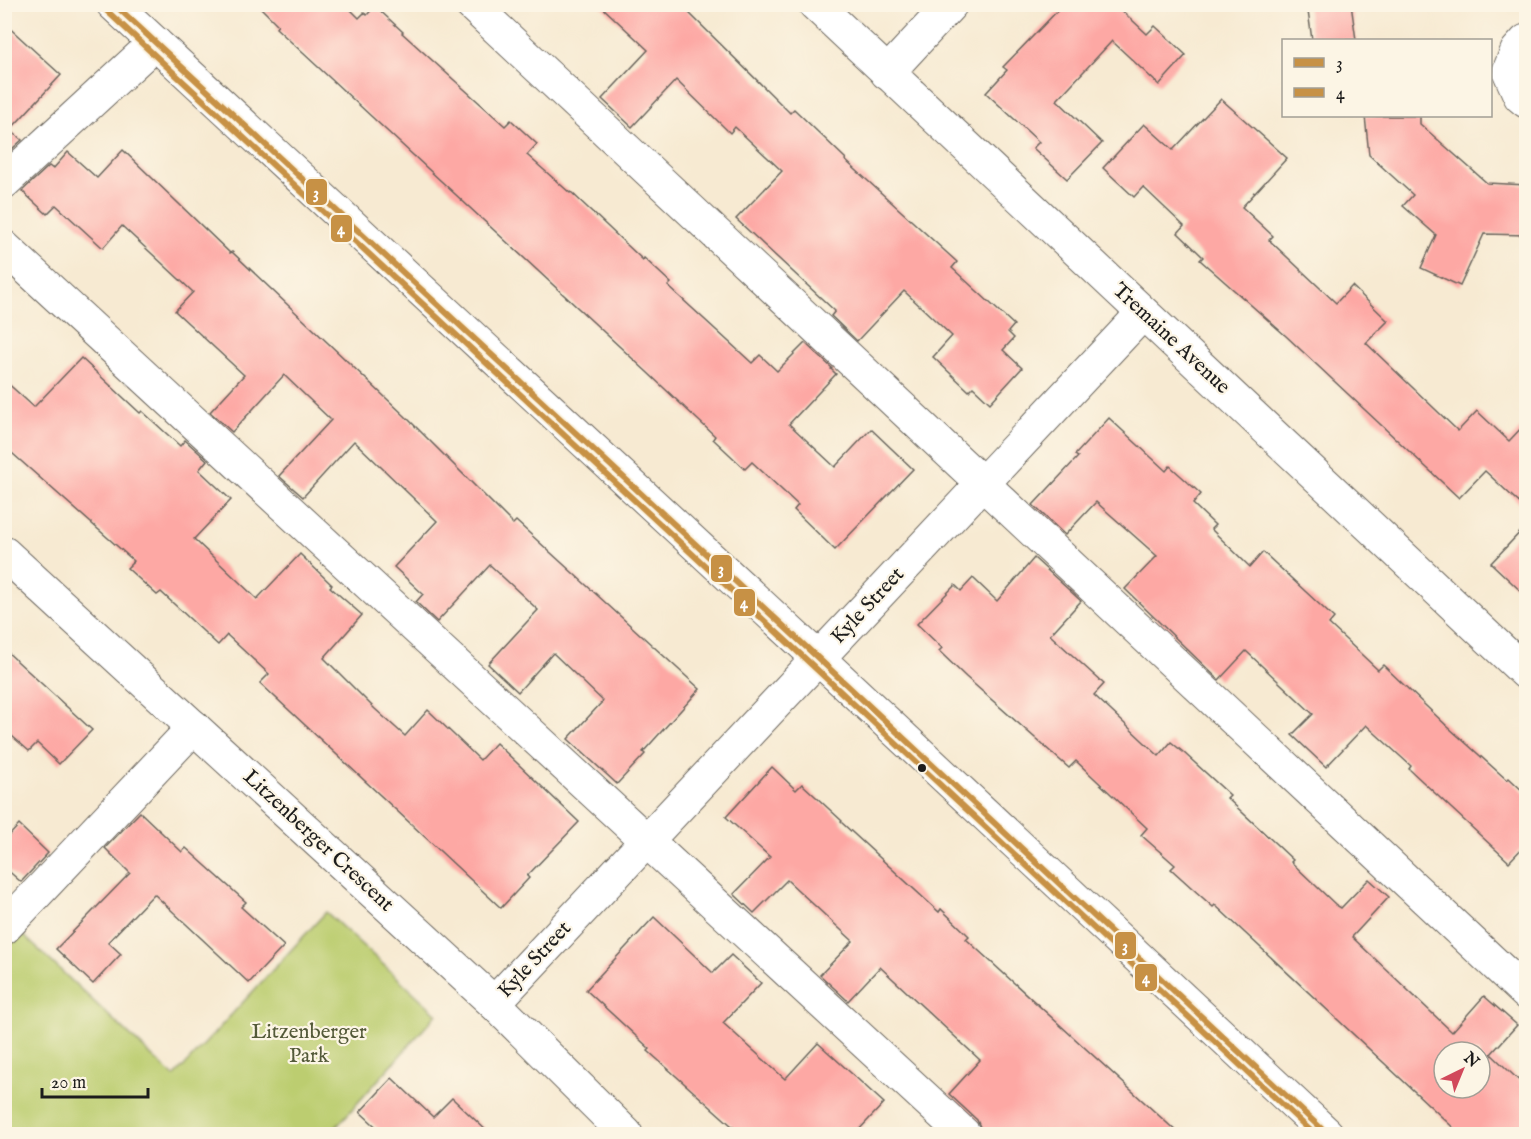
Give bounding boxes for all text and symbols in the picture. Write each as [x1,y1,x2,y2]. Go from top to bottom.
legend [1282,39,1492,117]
text: 3 [1336,53,1343,76]
text: 4 [1336,83,1345,106]
line badge: 3 [305,178,328,206]
text: 3 [313,184,319,204]
line badge: 4 [330,214,353,243]
text: 4 [337,220,346,240]
street label: Tremaine Avenue [1106,277,1236,401]
line badge: 3 [710,554,733,583]
text: 3 [718,560,724,580]
street label: Kyle Street [825,562,911,650]
line badge: 4 [733,588,756,617]
text: 4 [740,594,749,614]
unlabelled marker [916,762,928,774]
street label: Litzenberger Crescent [237,764,399,918]
street label: Kyle Street [492,916,578,1004]
line badge: 3 [1114,931,1137,960]
text: 3 [1122,937,1128,957]
line badge: 4 [1134,963,1158,992]
text: 4 [1142,969,1151,989]
park label: Litzenberger Park [251,1019,367,1070]
north arrow [1432,1040,1492,1100]
text: N [1458,1048,1483,1073]
scale bar [42,1061,148,1099]
text: 20 m [51,1072,86,1095]

